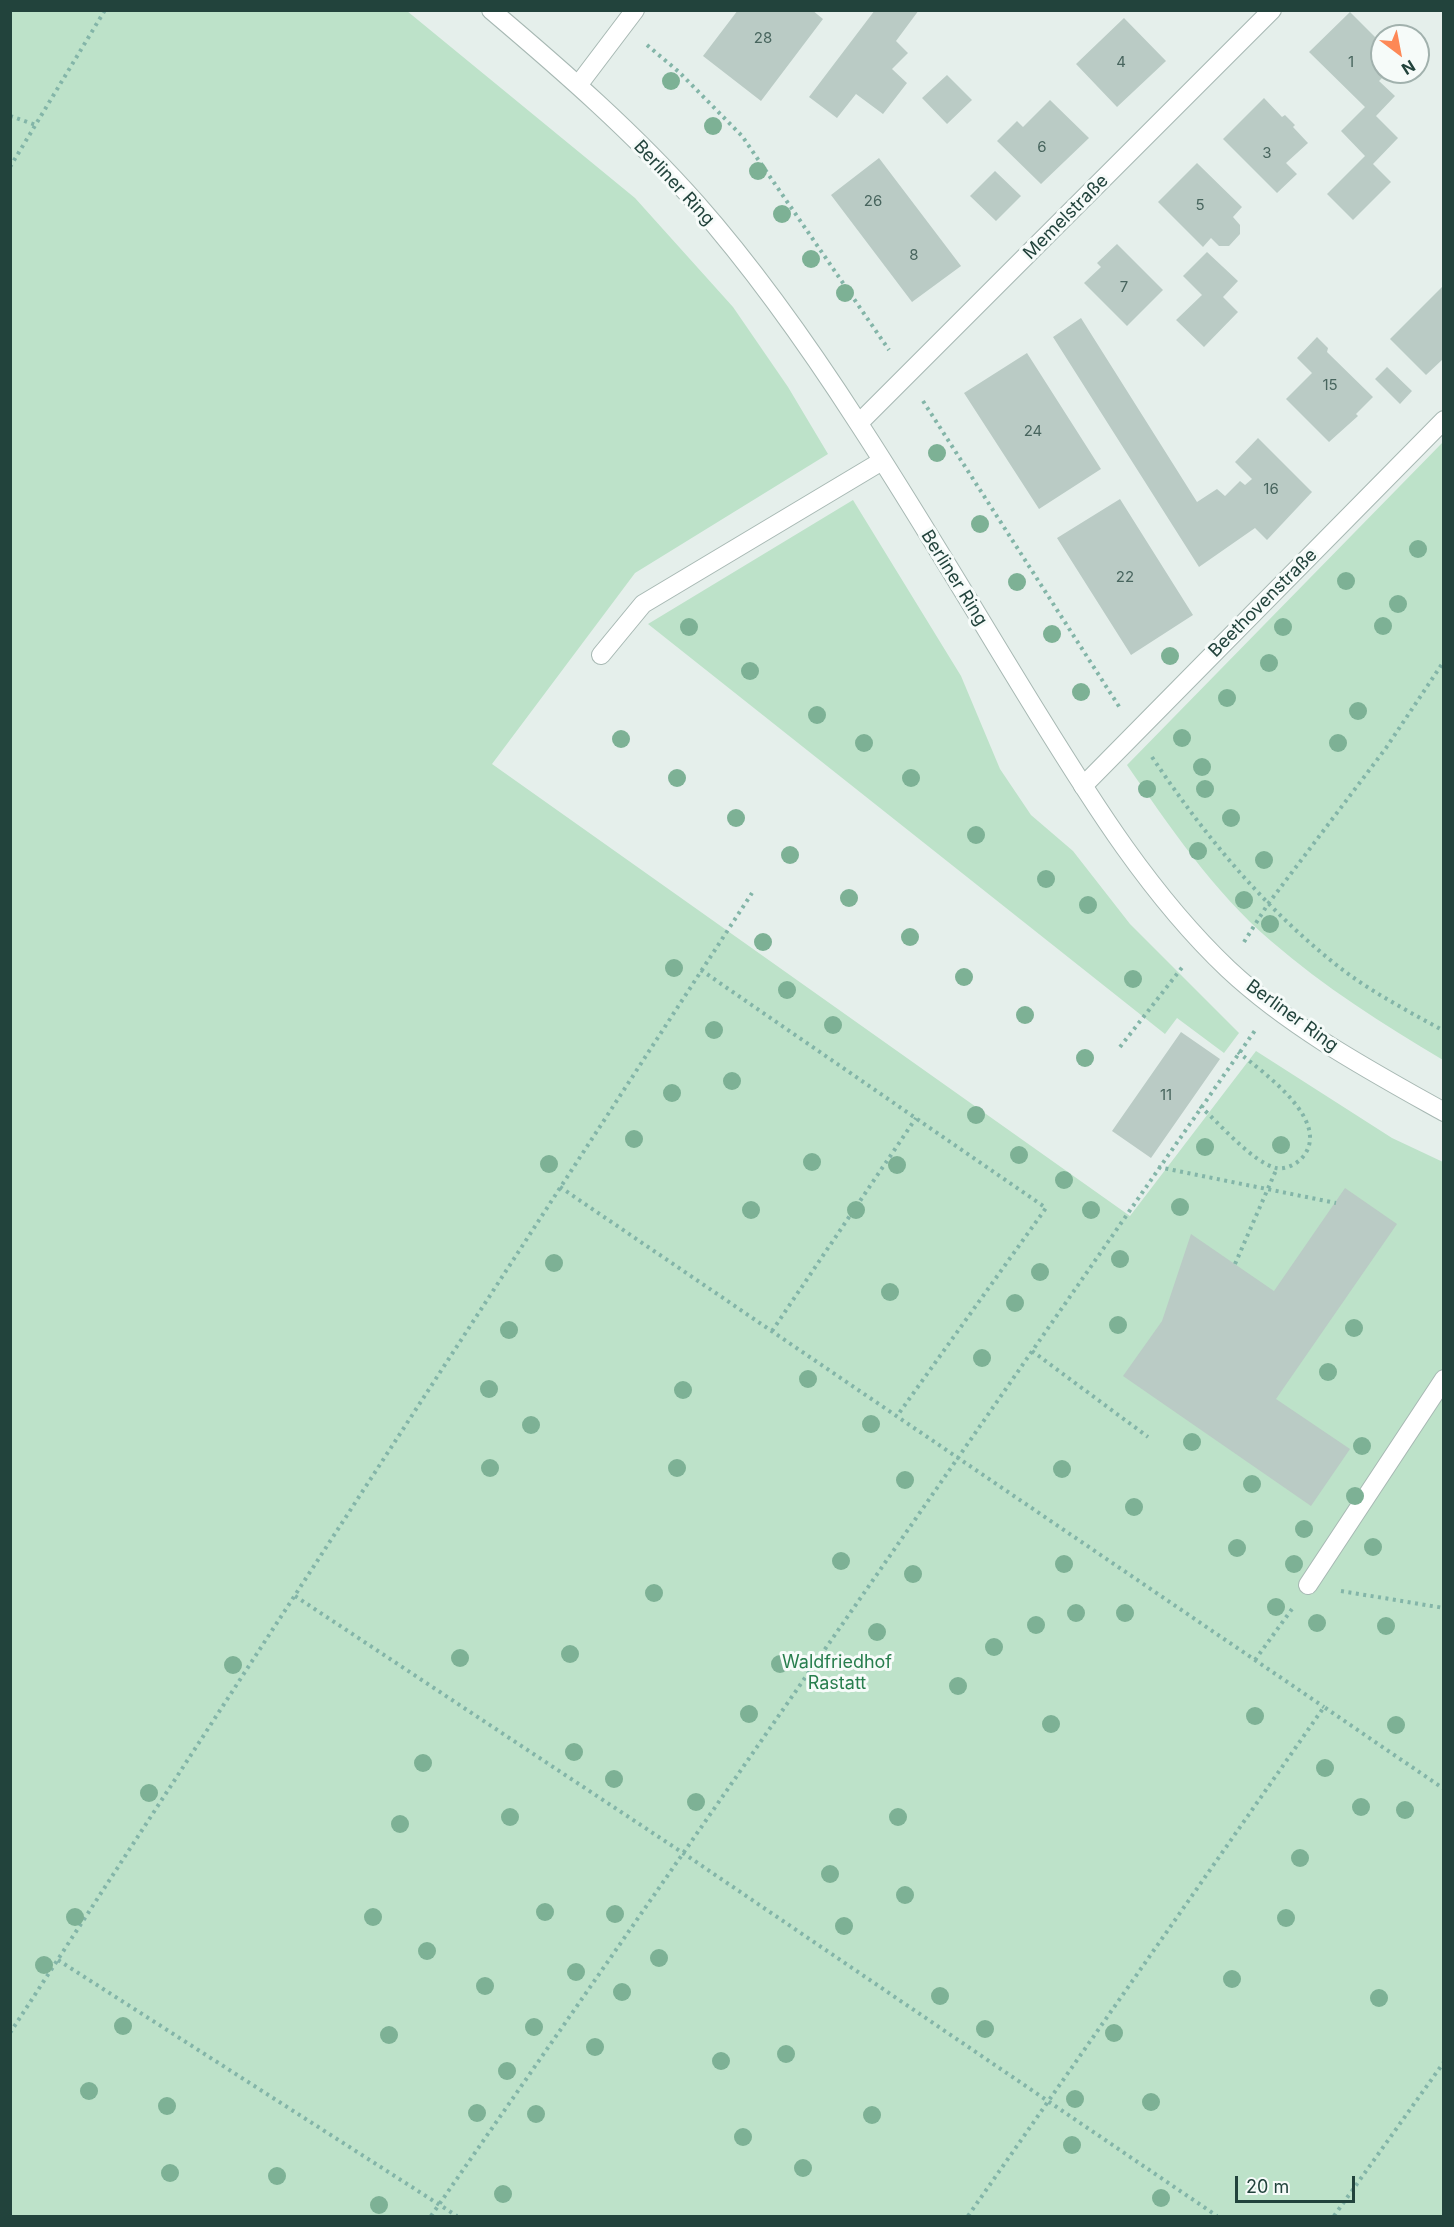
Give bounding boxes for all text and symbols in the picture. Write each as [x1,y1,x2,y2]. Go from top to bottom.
north arrow [1370,24,1430,84]
house number: 28 [754,29,772,47]
house number: 4 [1116,53,1126,71]
house number: 1 [1348,53,1354,71]
text: N [1398,56,1419,79]
street label: Berliner Ring [629,136,719,230]
house number: 6 [1037,138,1047,156]
house number: 3 [1262,144,1272,162]
street label: Memelstraße [1019,170,1113,264]
house number: 26 [864,192,882,210]
house number: 5 [1195,196,1205,214]
house number: 8 [909,246,919,264]
house number: 7 [1120,278,1128,296]
house number: 15 [1322,376,1338,394]
house number: 24 [1024,422,1042,440]
house number: 16 [1263,480,1279,498]
street label: Berliner Ring [916,526,992,630]
street label: Beethovenstraße [1204,544,1322,662]
house number: 22 [1116,568,1134,586]
street label: Berliner Ring [1242,975,1342,1057]
house number: 11 [1160,1086,1172,1104]
park label: Waldfriedhof Rastatt [782,1652,892,1694]
scale bar [1238,2164,1358,2202]
text: 20 m [1246,2176,1289,2197]

